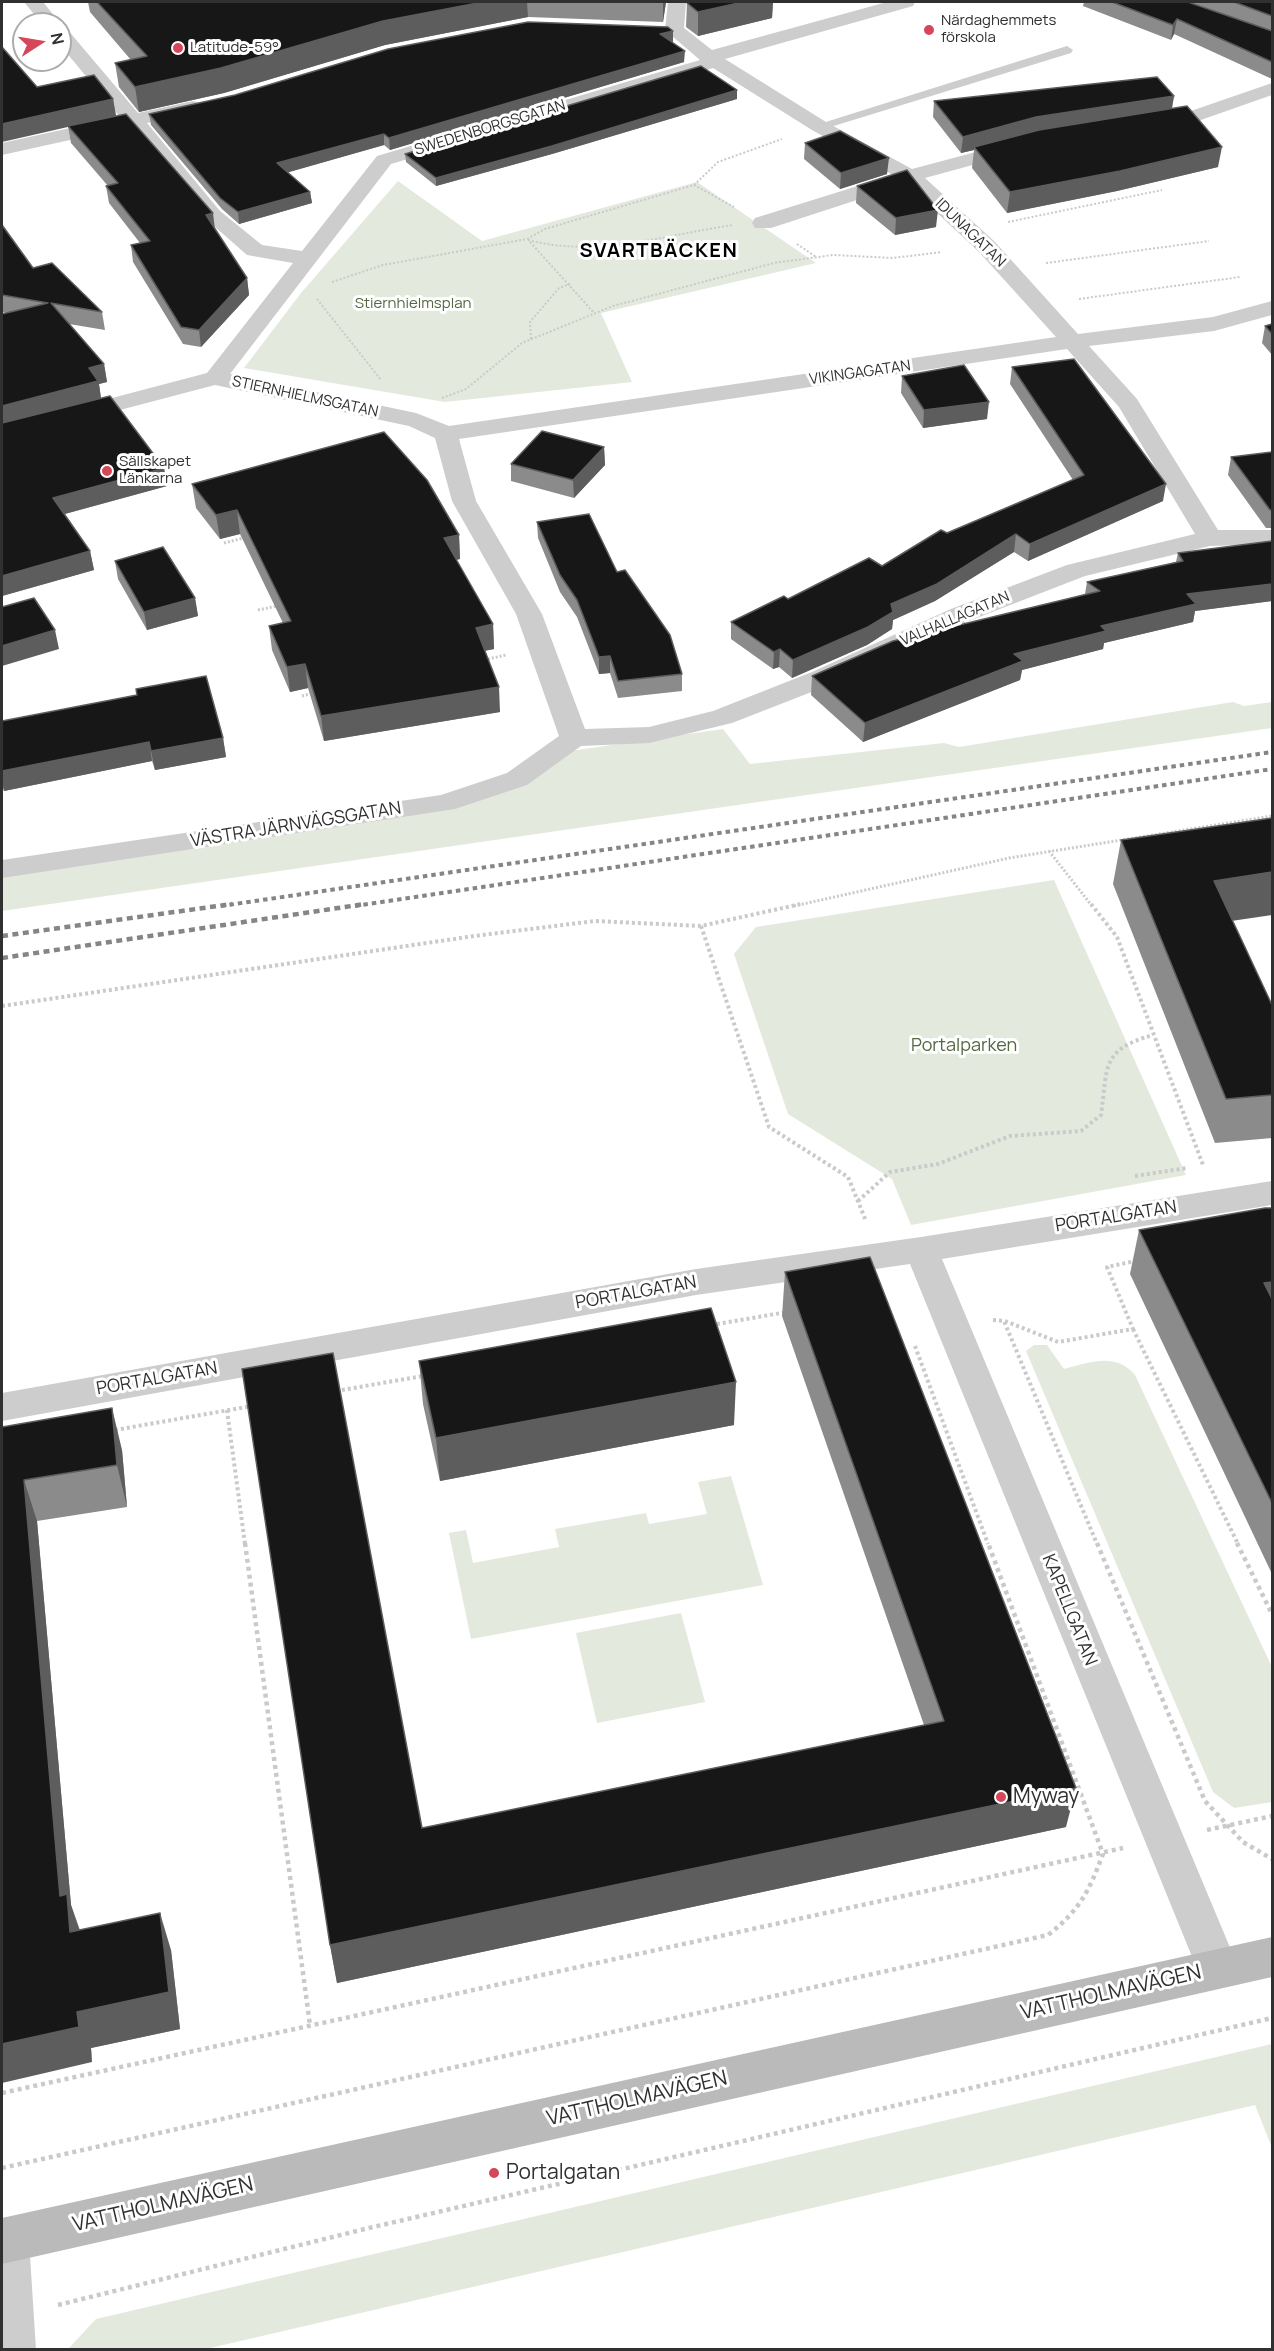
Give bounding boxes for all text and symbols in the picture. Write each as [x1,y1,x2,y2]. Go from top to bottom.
north arrow [12,12,72,72]
place label: Närdaghemmets förskola [941,12,1056,47]
marker: Närdaghemmets förskola [922,23,936,37]
text: N [46,31,70,47]
place label: Latitude-59° [190,39,279,57]
marker: Latitude-59° [171,41,185,55]
street label: SWEDENBORGSGATAN [412,96,568,160]
street label: IDUNAGATAN [931,195,1009,271]
district label: SVARTBÄCKEN [580,239,738,263]
park label: Stiernhielmsplan [355,295,471,313]
street label: VIKINGAGATAN [808,357,912,389]
street label: STIERNHIELMSGATAN [230,373,380,421]
place label: Sällskapet Länkarna [119,453,191,488]
marker: Sällskapet Länkarna [100,464,114,478]
street label: VALHALLAGATAN [898,588,1012,650]
street label: VÄSTRA JÄRNVÄGSGATAN [189,798,403,852]
park label: Portalparken [911,1035,1017,1057]
street label: PORTALGATAN [1054,1197,1178,1237]
street label: PORTALGATAN [574,1272,698,1314]
street label: PORTALGATAN [95,1358,219,1400]
street label: KAPELLGATAN [1037,1551,1101,1669]
place label: Myway [1013,1784,1079,1810]
marker: Myway [994,1790,1008,1804]
street label: VATTHOLMAVÄGEN [1018,1960,1204,2026]
street label: VATTHOLMAVÄGEN [544,2066,730,2132]
place label: Portalgatan [506,2160,620,2186]
marker: Portalgatan [487,2166,501,2180]
street label: VATTHOLMAVÄGEN [70,2172,256,2238]

